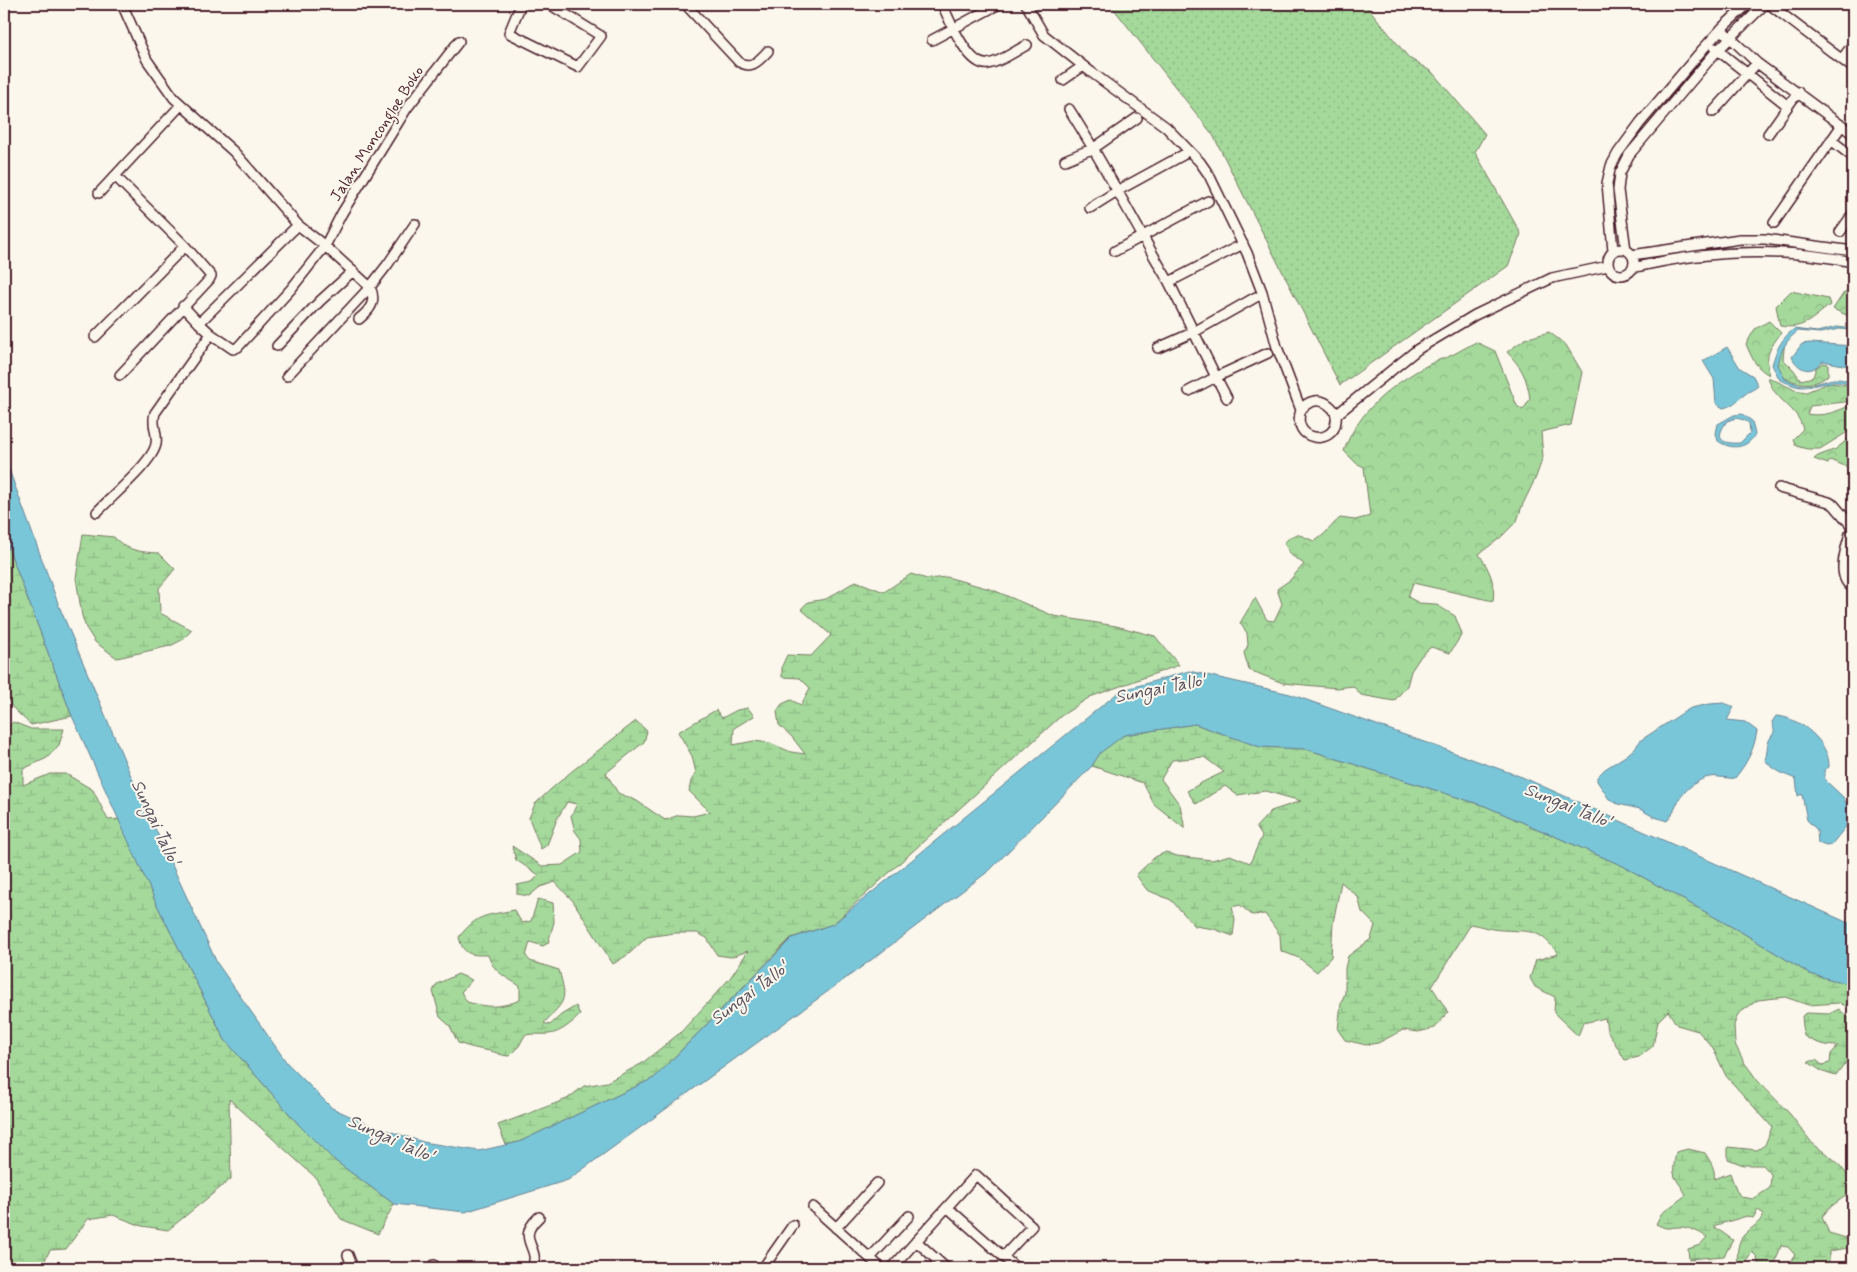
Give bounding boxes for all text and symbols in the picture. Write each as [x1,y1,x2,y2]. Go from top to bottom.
street label: Jalan Moncongloe Boko [326,62,430,206]
water label: Sungai Tallo' [1113,668,1210,711]
water label: Sungai Tallo' [123,776,186,872]
water label: Sungai Tallo' [1520,778,1616,837]
water label: Sungai Tallo' [706,955,796,1033]
water label: Sungai Tallo' [343,1109,439,1171]

